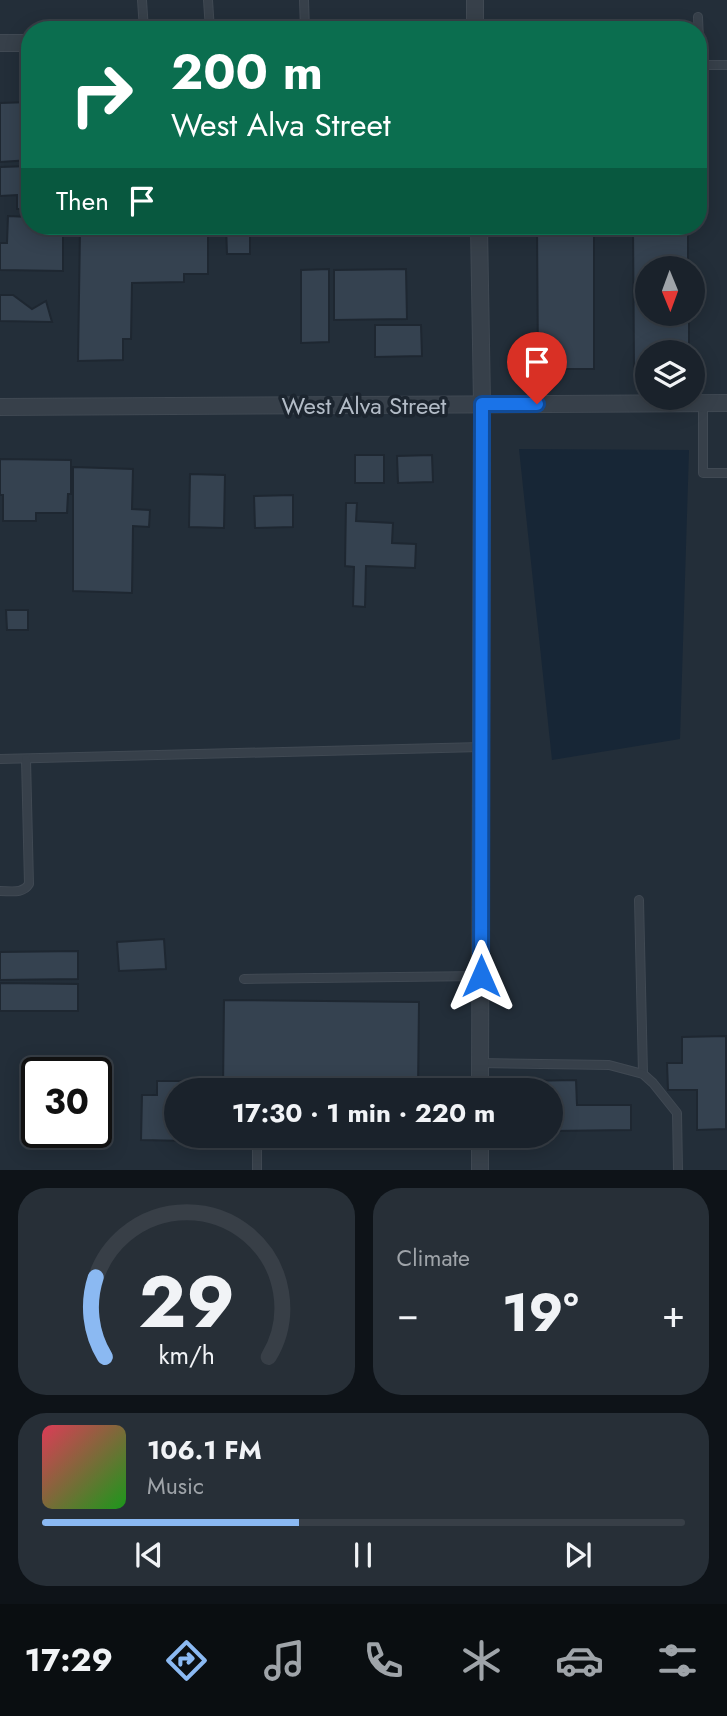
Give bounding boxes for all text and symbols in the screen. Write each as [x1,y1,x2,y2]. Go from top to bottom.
text: 200 m [171,37,323,107]
icon: right [56,49,147,140]
text: West Alva Street [171,102,391,148]
text: Then [56,182,109,220]
icon: arrive [123,182,161,220]
north arrow [635,256,705,326]
map controls [635,256,705,410]
pin [507,332,567,404]
button: layers [635,340,705,410]
icon: arrive [518,343,556,381]
street label: West Alva Street [282,388,447,423]
position arrow [444,939,518,1013]
speed limit sign: 30 [21,1057,112,1148]
text: 17:30 · 1 min · 220 m [232,1094,495,1132]
text: Climate [397,1241,470,1275]
text: 29 [138,1250,234,1355]
text: 19° [502,1275,579,1351]
text: − [397,1286,419,1341]
text: + [662,1286,685,1341]
text: km/h [158,1337,215,1373]
text: 106.1 FM [147,1431,262,1469]
text: Music [147,1469,204,1503]
icon: previous [130,1536,168,1574]
icon: pause [344,1536,382,1574]
icon: next [559,1536,597,1574]
icon: directions [162,1636,211,1685]
icon: music [260,1636,309,1685]
icon: phone [359,1636,408,1685]
icon: climate [457,1636,506,1685]
icon: car [555,1636,604,1685]
icon: filters [653,1636,702,1685]
text: 17:29 [25,1637,113,1683]

